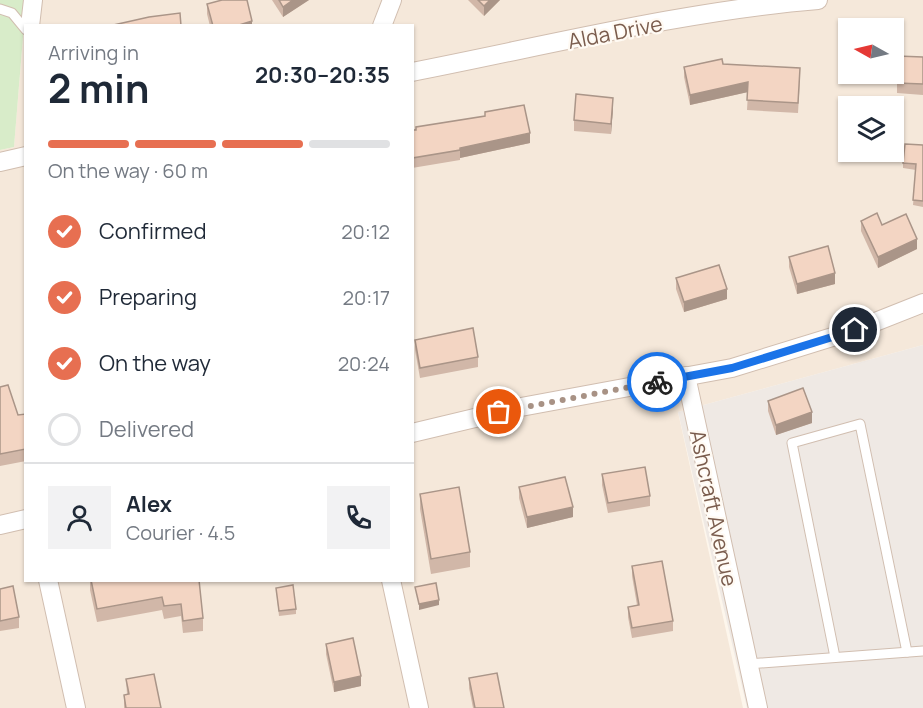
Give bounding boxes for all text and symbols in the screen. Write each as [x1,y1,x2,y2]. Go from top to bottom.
street label: Alda Drive [565,9,665,55]
north arrow [838,18,904,84]
map controls [838,18,904,162]
text: Arriving in [48,39,139,66]
text: 20:30–20:35 [255,60,390,90]
text: 2 min [48,61,149,115]
button: layers [838,96,904,162]
text: On the way · 60 m [48,157,208,184]
icon: check [48,215,81,248]
text: Confirmed [99,216,207,246]
text: 20:12 [341,218,390,245]
icon: check [48,281,81,314]
text: Preparing [99,282,197,312]
text: 20:17 [343,284,390,311]
pin [829,304,880,355]
icon: home [838,313,871,346]
icon: check [48,347,81,380]
text: On the way [99,348,211,378]
text: 20:24 [338,350,390,377]
courier [627,352,687,412]
icon: bike [641,366,674,399]
pin [473,386,524,437]
icon: bag [482,395,515,428]
text: Delivered [99,414,194,444]
street label: Ashcraft Avenue [684,427,744,589]
button: person [48,486,111,549]
button: phone [327,486,390,549]
text: Alex [126,489,172,519]
text: Courier · 4.5 [126,519,235,546]

